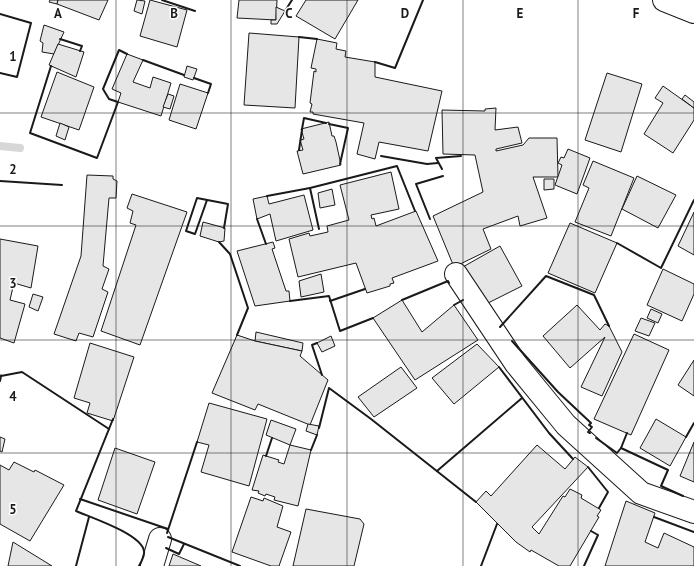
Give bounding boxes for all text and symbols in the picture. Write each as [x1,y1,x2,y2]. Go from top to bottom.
text: A [54,5,62,22]
text: B [170,5,178,22]
text: C [285,5,293,22]
text: D [401,5,409,22]
text: E [517,5,524,22]
text: F [633,5,640,22]
text: 1 [9,48,17,65]
text: 2 [9,161,17,178]
text: 3 [9,275,17,292]
text: 4 [9,388,17,405]
text: 5 [9,501,17,518]

